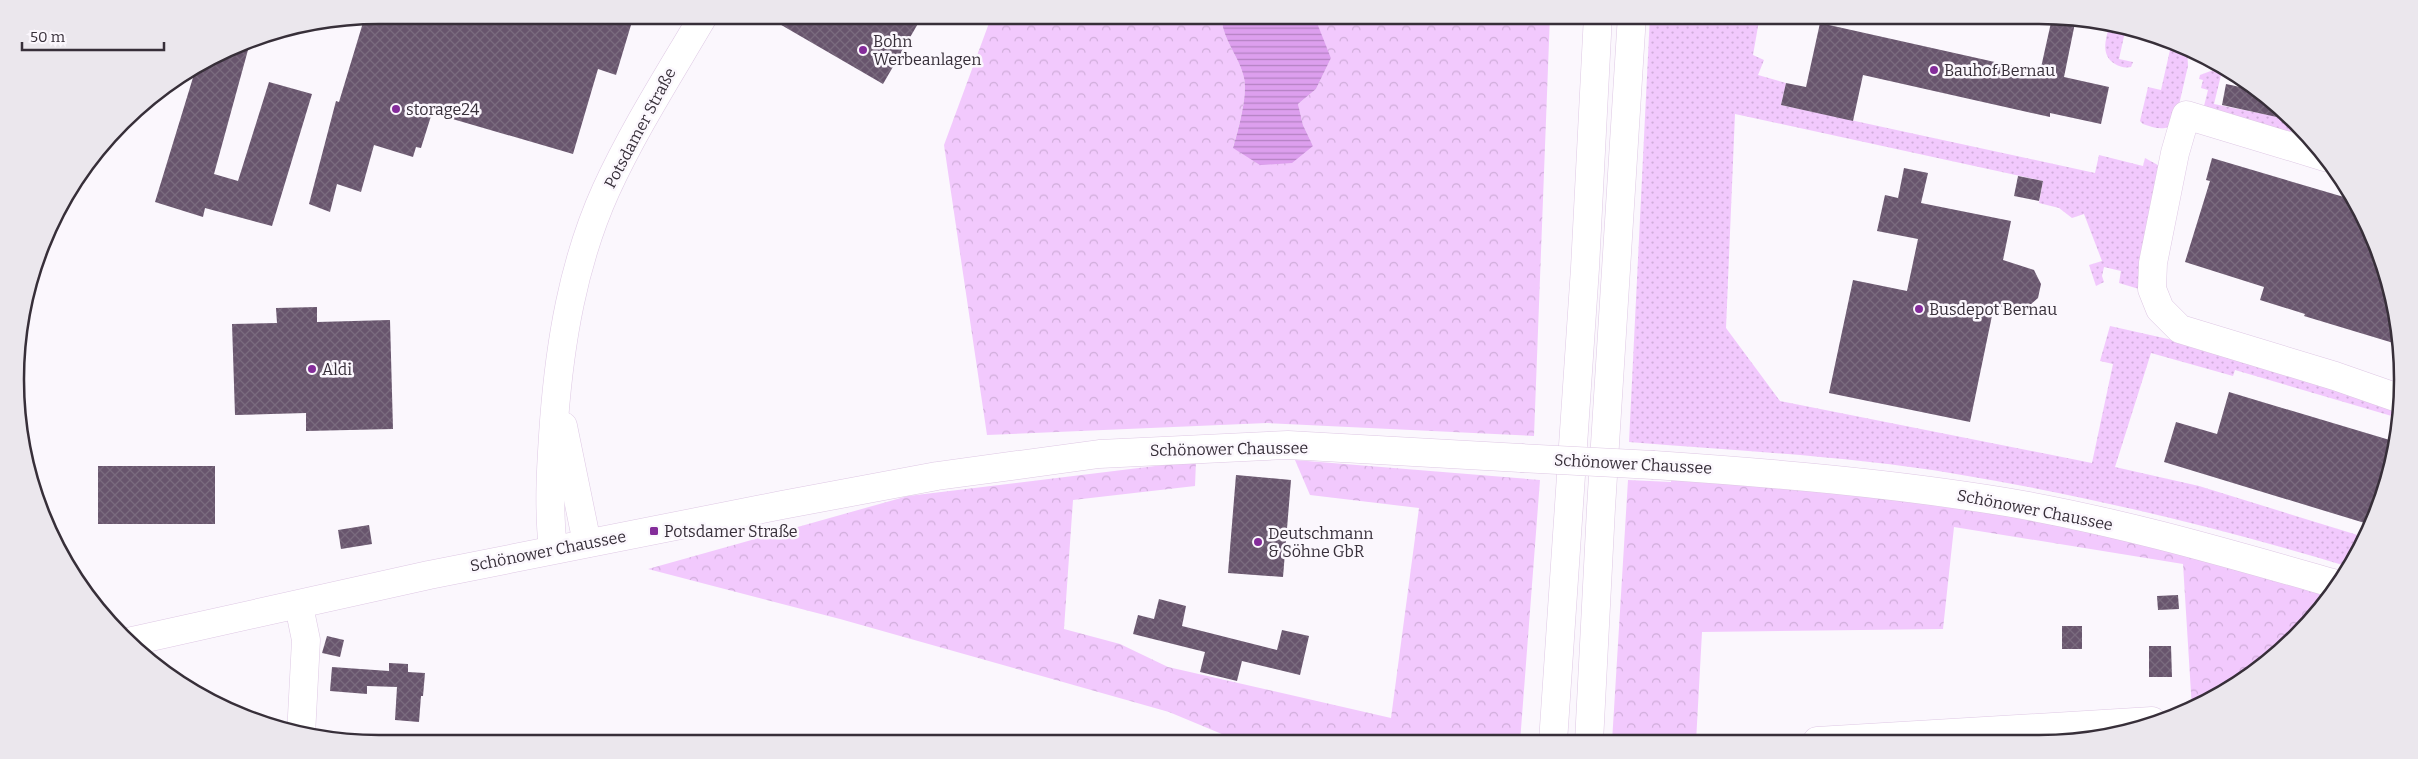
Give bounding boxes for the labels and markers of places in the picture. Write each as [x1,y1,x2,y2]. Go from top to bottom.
place label: Bohn Werbeanlagen [873,32,981,69]
marker: Bohn Werbeanlagen [857,44,869,56]
place label: Bauhof Bernau [1944,61,2055,80]
marker: Bauhof Bernau [1928,64,1940,76]
place label: storage24 [406,100,480,119]
marker: storage24 [390,103,402,115]
place label: Busdepot Bernau [1929,300,2057,319]
marker: Busdepot Bernau [1913,303,1925,315]
place label: Aldi [322,360,352,379]
marker: Aldi [306,363,318,375]
place label: Potsdamer Straße [664,522,798,541]
place label: Deutschmann & Söhne GbR [1268,524,1373,561]
marker: Potsdamer Straße [648,525,660,537]
marker: Deutschmann & Söhne GbR [1252,536,1264,548]

